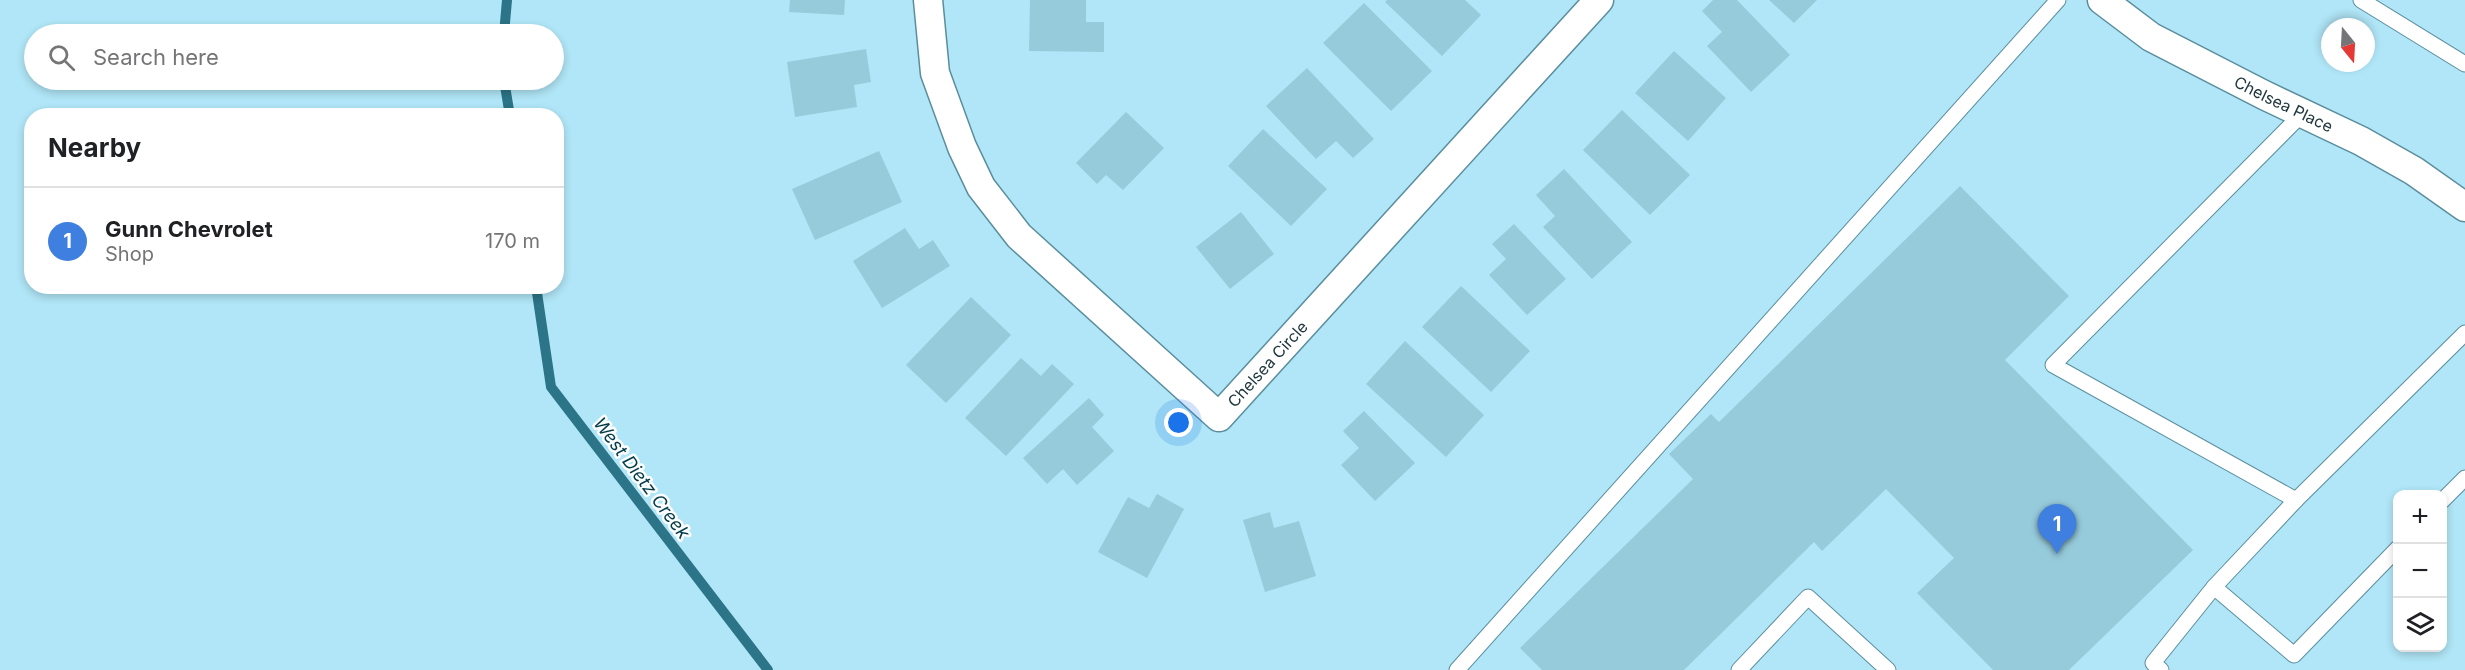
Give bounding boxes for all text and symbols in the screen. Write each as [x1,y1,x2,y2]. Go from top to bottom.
north arrow [2321,18,2375,72]
search box [24,24,564,90]
icon: search [45,41,78,74]
text: Search here [93,44,219,70]
street label: Chelsea Place [2231,71,2336,136]
text: Nearby [48,132,141,163]
text: Gunn Chevrolet [105,216,273,242]
text: 1 [63,229,72,253]
text: 170 m [485,229,540,253]
text: Shop [105,242,154,266]
street label: Chelsea Circle [1223,317,1312,411]
your location [1164,408,1193,437]
water label: West Dietz Creek [590,413,695,544]
map controls [2393,490,2447,652]
button: + [2393,490,2447,544]
pin: 1 [2038,504,2076,554]
button: − [2393,544,2447,598]
button: layers [2393,598,2447,652]

